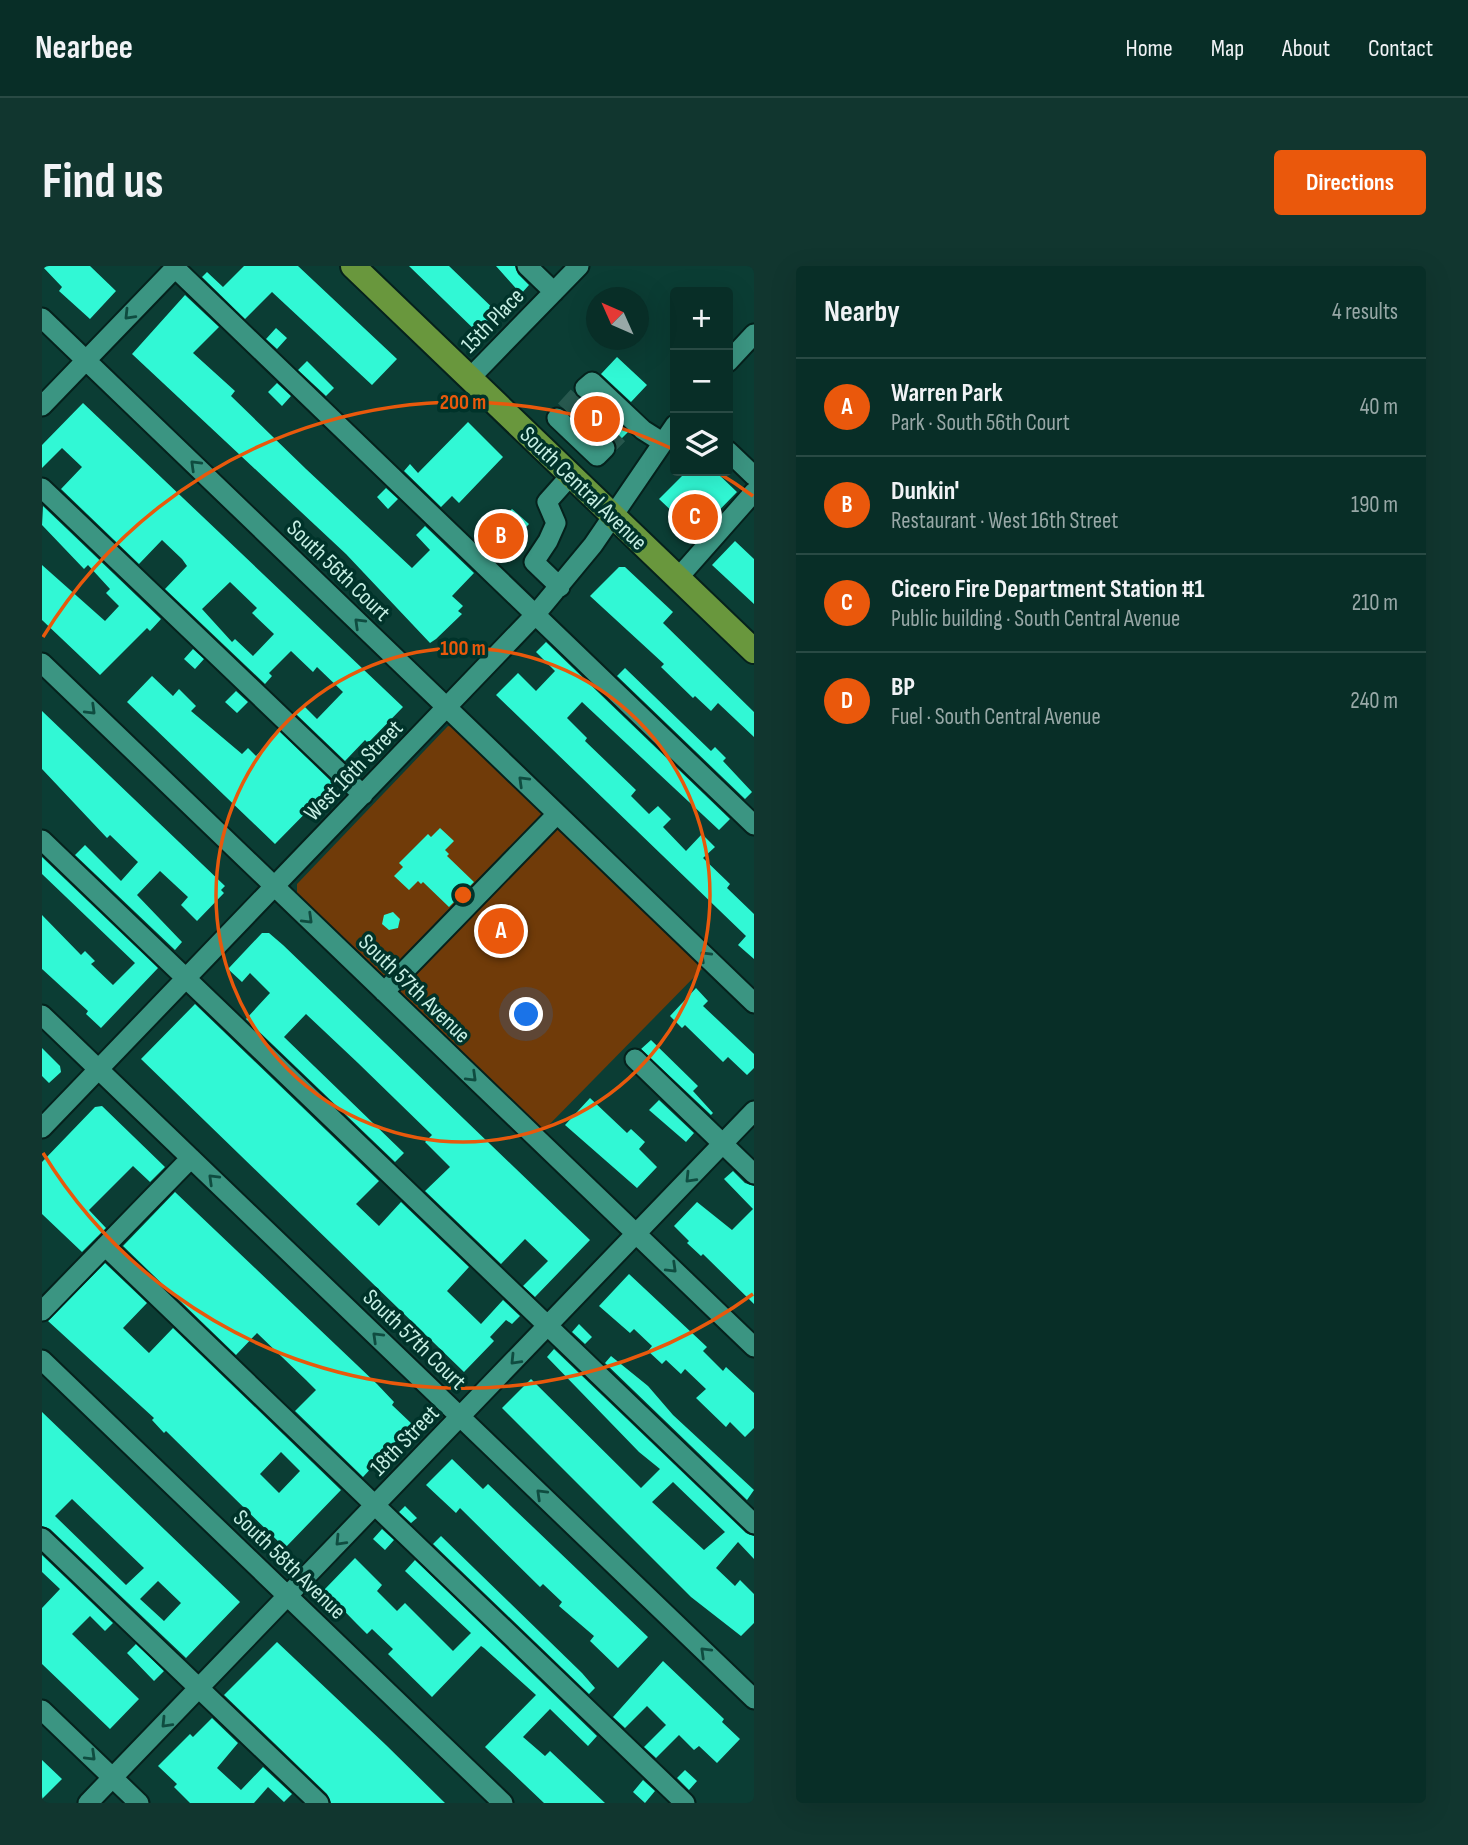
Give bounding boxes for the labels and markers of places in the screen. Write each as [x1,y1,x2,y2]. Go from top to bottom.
pin: D [574,393,620,445]
pin: C [672,491,718,543]
pin: B [478,510,524,562]
centre of rings [451,883,475,907]
pin: A [478,905,524,957]

